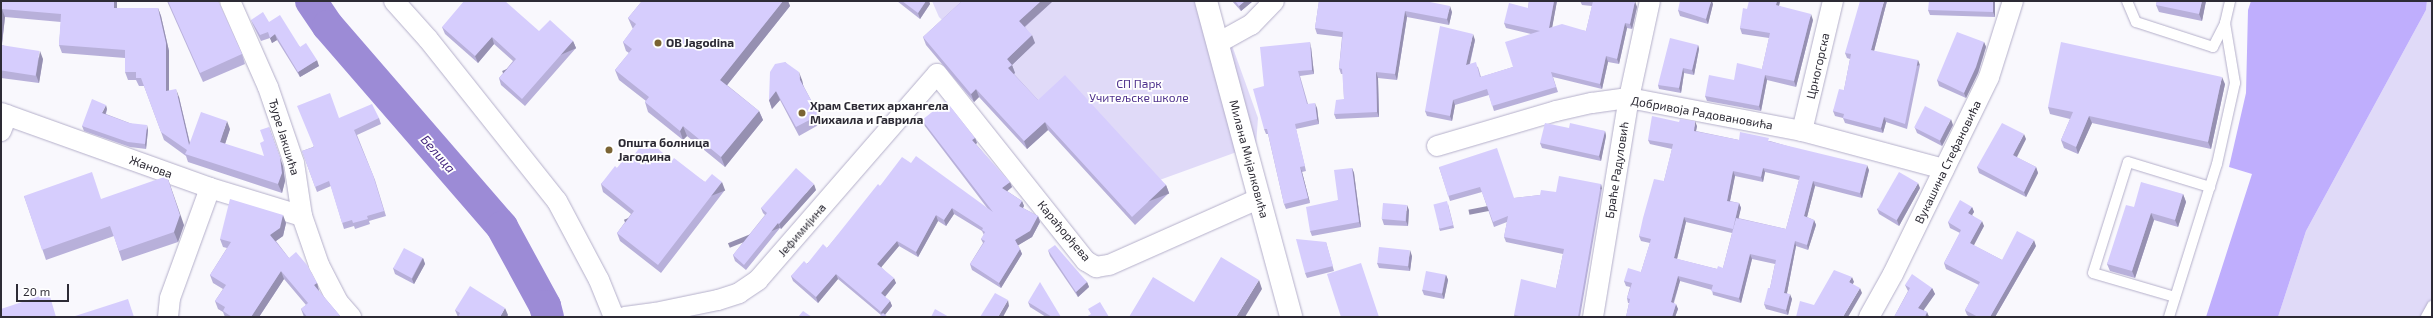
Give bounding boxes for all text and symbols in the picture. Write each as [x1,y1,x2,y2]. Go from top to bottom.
street label: Црногорска [1803,32,1833,100]
place label: OB Jagodina [666,36,734,50]
marker: OB Jagodina [653,38,663,48]
park label: СП Парк Учитељске школе [1089,77,1189,105]
street label: Добривоја Радовановића [1630,93,1774,133]
street label: Ђуре Јакшића [266,97,302,177]
street label: Милана Мијалковића [1226,98,1272,220]
street label: Вукашина Стефановића [1912,98,1984,226]
place label: Храм Светих архангела Михаила и Гаврила [810,99,949,127]
marker: Храм Светих архангела Михаила и Гаврила [797,108,807,118]
street label: Браће Радуловић [1602,121,1632,219]
water label: Белица [417,132,459,176]
place label: Општа болница Јагодина [618,136,709,164]
marker: Општа болница Јагодина [603,144,615,156]
street label: Жанова [128,153,174,181]
street label: Карађорђева [1034,198,1094,264]
street label: Јефимијина [775,200,829,260]
scale bar [18,276,71,302]
text: 20 m [23,284,50,298]

